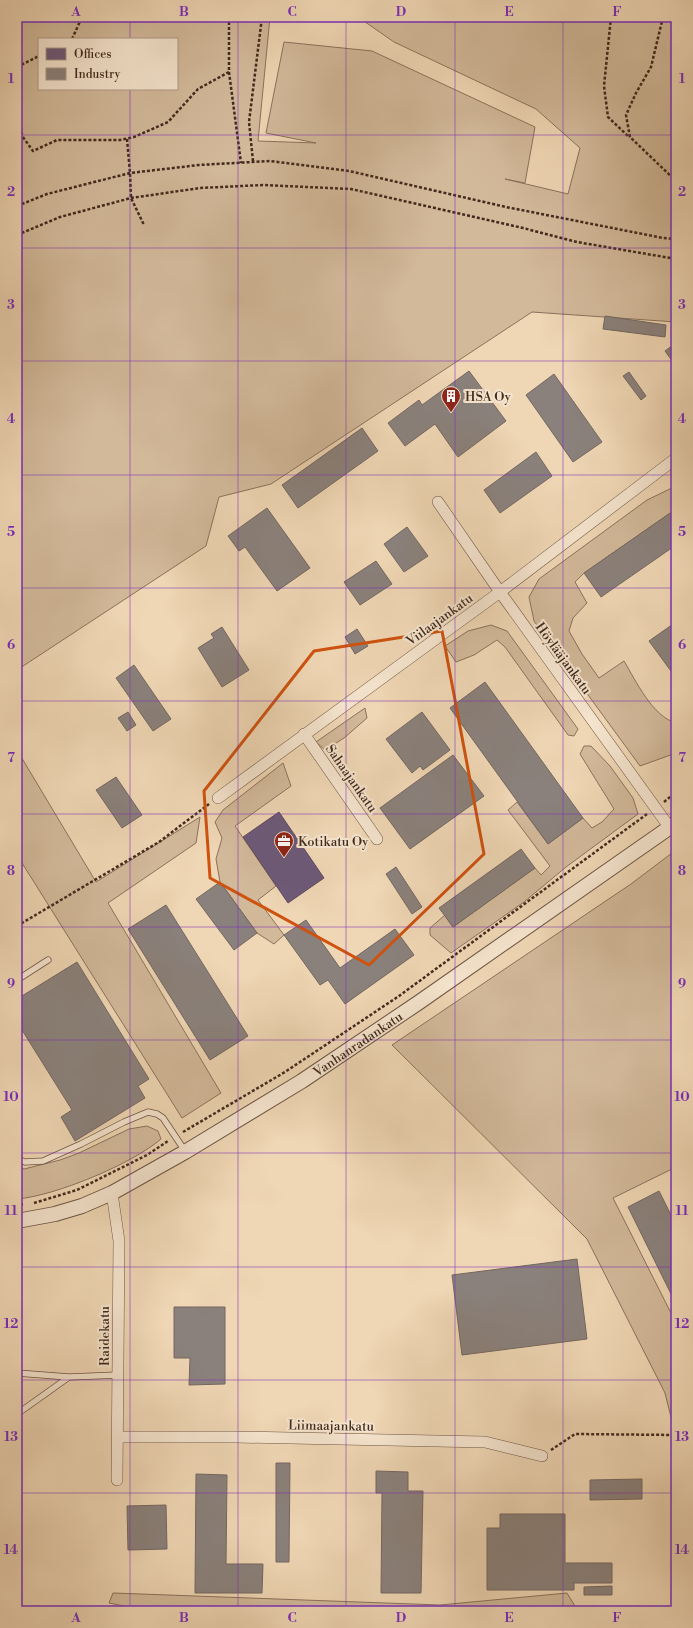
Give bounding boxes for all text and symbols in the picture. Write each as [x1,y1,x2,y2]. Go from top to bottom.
text: A [70,4,81,20]
text: B [179,4,189,20]
text: C [287,4,297,20]
text: D [396,4,406,20]
text: E [504,4,514,20]
text: F [612,4,622,20]
legend [38,38,178,90]
text: Offices [74,47,112,62]
text: Industry [74,67,121,82]
text: 1 [8,71,15,87]
text: 1 [679,71,686,87]
text: 2 [7,184,15,200]
text: 2 [678,184,686,200]
text: 3 [7,297,15,313]
text: 3 [678,297,686,313]
building icon: HSA Oy [440,385,462,413]
place label: HSA Oy [465,389,511,405]
text: 4 [7,411,16,427]
text: 4 [678,411,687,427]
text: 5 [7,524,15,540]
text: 5 [678,524,686,540]
street label: Viilaajankatu [402,590,476,650]
street label: Höylääjankatu [532,619,595,698]
text: 6 [7,637,15,653]
text: 6 [678,637,686,653]
street label: Sahaajankatu [322,742,381,816]
text: 7 [7,750,15,766]
text: 7 [678,750,686,766]
office icon: Kotikatu Oy [273,830,295,858]
place label: Kotikatu Oy [298,834,369,850]
text: 8 [7,863,15,879]
text: 8 [678,863,686,879]
text: 9 [7,976,15,992]
text: 9 [678,976,686,992]
street label: Vanhanradankatu [310,1008,406,1081]
text: 10 [3,1089,19,1105]
text: 10 [674,1089,690,1105]
text: 11 [5,1203,18,1219]
text: 11 [676,1203,689,1219]
street label: Raidekatu [97,1305,113,1366]
text: 12 [4,1316,18,1332]
text: 12 [675,1316,689,1332]
street label: Liimaajankatu [288,1417,375,1435]
text: 13 [4,1429,18,1445]
text: 13 [675,1429,689,1445]
text: 14 [4,1542,18,1558]
text: 14 [675,1542,689,1558]
text: A [70,1610,81,1626]
text: B [179,1610,189,1626]
text: C [287,1610,297,1626]
text: D [396,1610,406,1626]
text: E [504,1610,514,1626]
text: F [612,1610,622,1626]

